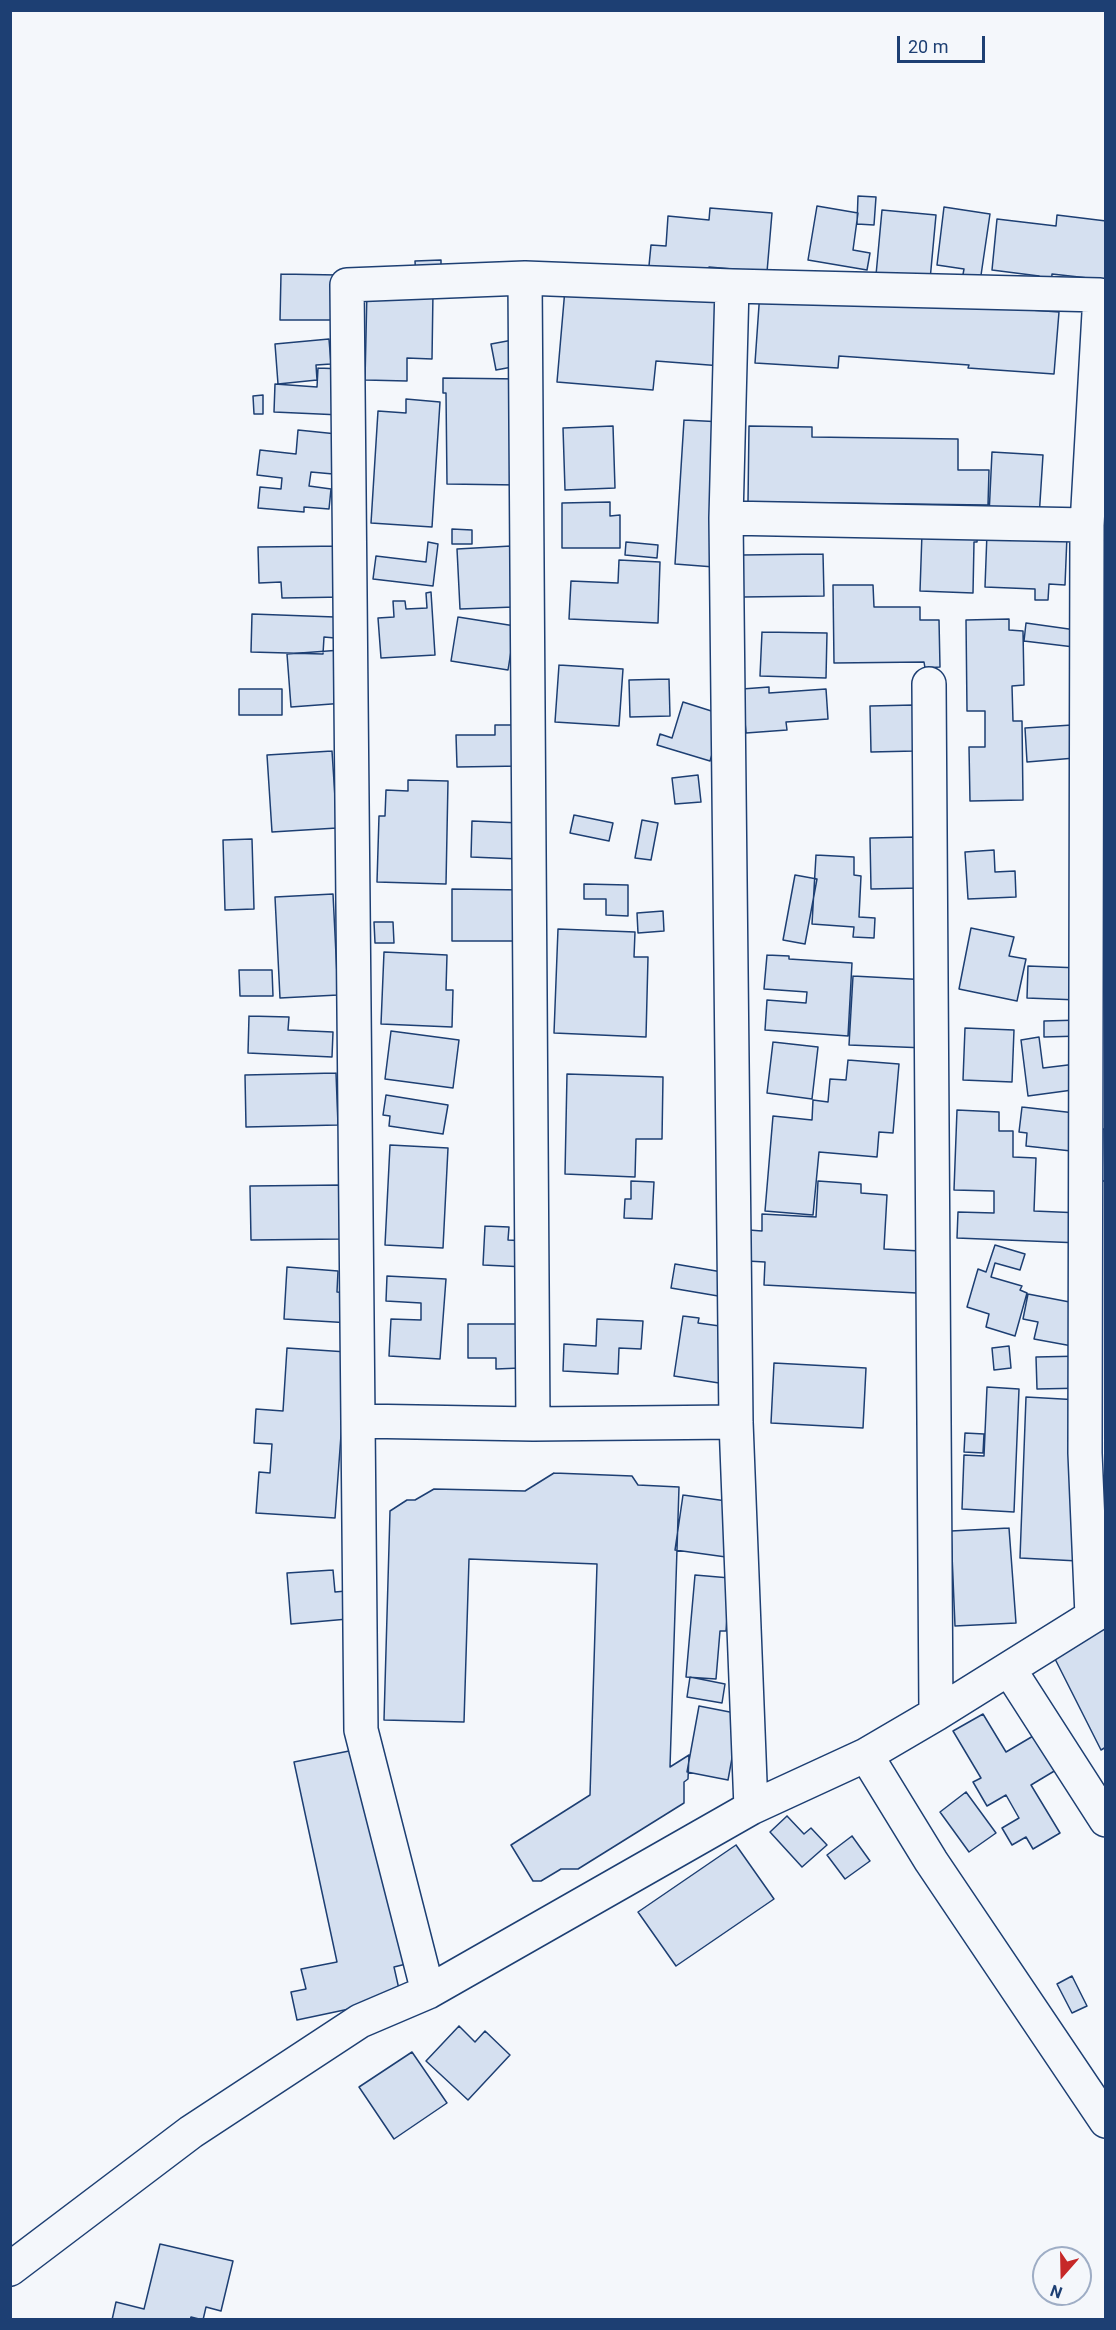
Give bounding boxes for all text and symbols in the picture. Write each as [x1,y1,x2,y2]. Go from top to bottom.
scale bar [900,24,988,62]
text: 20 m [908,36,948,57]
north arrow [1032,2246,1092,2306]
text: N [1048,2281,1065,2302]

